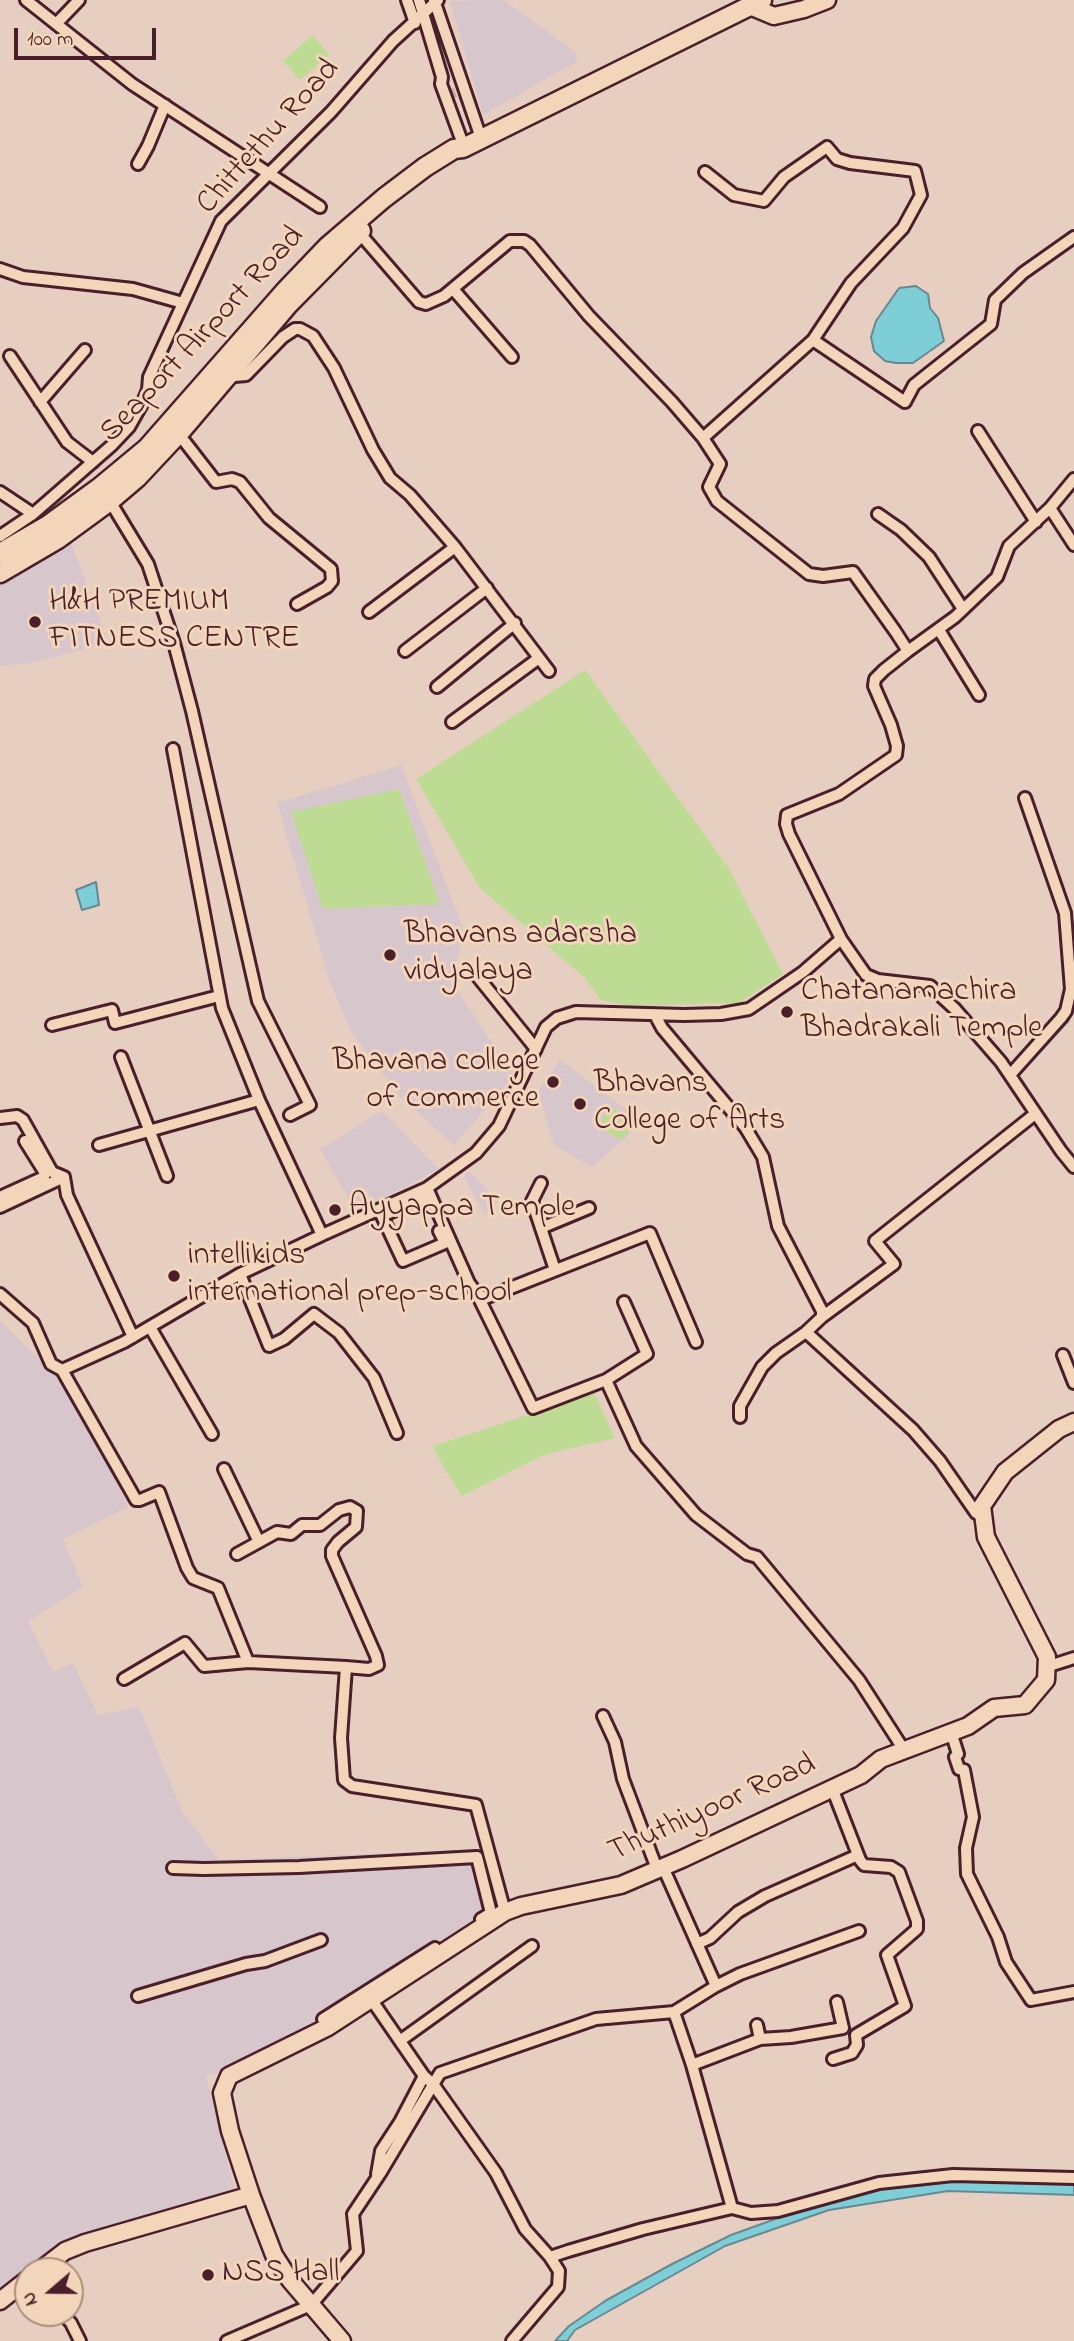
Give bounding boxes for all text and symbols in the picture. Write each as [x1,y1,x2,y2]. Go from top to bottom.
scale bar [18,14,159,58]
text: 100 m [27,25,73,55]
street label: Chittethu Road [190,52,350,224]
street label: Seaport Airport Road [94,220,314,452]
place label: H&H PREMIUM FITNESS CENTRE [49,585,300,660]
marker: H&H PREMIUM FITNESS CENTRE [27,614,43,630]
place label: Bhavans adarsha vidyalaya [404,918,637,993]
marker: Bhavans adarsha vidyalaya [382,947,398,963]
place label: Chatanamachira Bhadrakali Temple [801,975,1042,1050]
marker: Chatanamachira Bhadrakali Temple [779,1004,795,1020]
place label: Bhavana college of commerce [333,1045,539,1120]
place label: Bhavans College of Arts [594,1067,785,1142]
marker: Bhavana college of commerce [545,1074,561,1090]
marker: Bhavans College of Arts [572,1096,588,1112]
place label: Ayyappa Temple [349,1191,575,1229]
marker: Ayyappa Temple [327,1202,343,1218]
place label: intellikids international prep-school [188,1239,512,1314]
marker: intellikids international prep-school [166,1268,182,1284]
street label: Thuthiyoor Road [603,1747,823,1873]
place label: NSS Hall [222,2256,339,2294]
north arrow [14,2257,84,2327]
marker: NSS Hall [200,2267,216,2283]
text: N [16,2288,46,2309]

